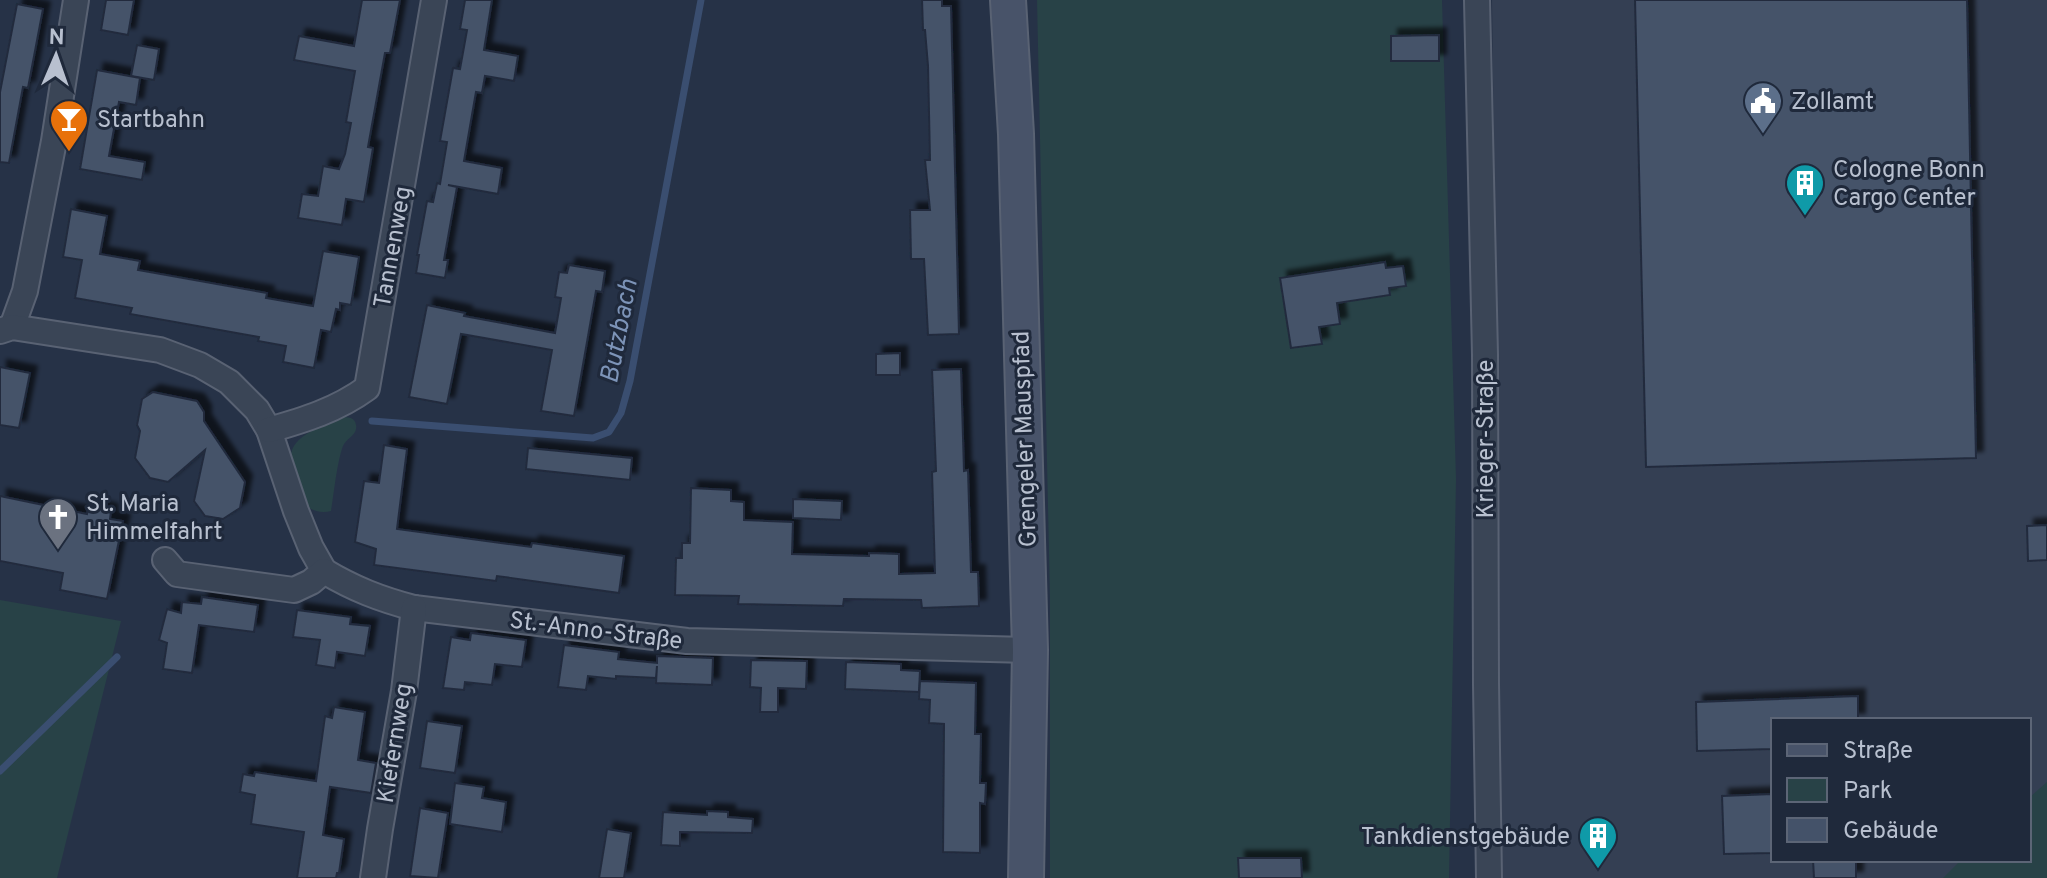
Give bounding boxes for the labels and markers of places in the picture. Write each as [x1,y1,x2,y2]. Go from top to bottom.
public building icon: Zollamt [1742,80,1784,135]
place label: Zollamt [1791,88,1874,118]
bar icon: Startbahn [48,98,90,153]
place label: Startbahn [97,106,205,136]
place label: Cologne Bonn Cargo Center [1833,156,1985,214]
building icon: Cologne Bonn Cargo Center [1784,162,1826,217]
place label: St. Maria Himmelfahrt [86,490,223,548]
church icon: St. Maria Himmelfahrt [37,496,79,551]
building icon: Tankdienstgebäude [1577,815,1619,870]
place label: Tankdienstgebäude [1361,823,1570,853]

